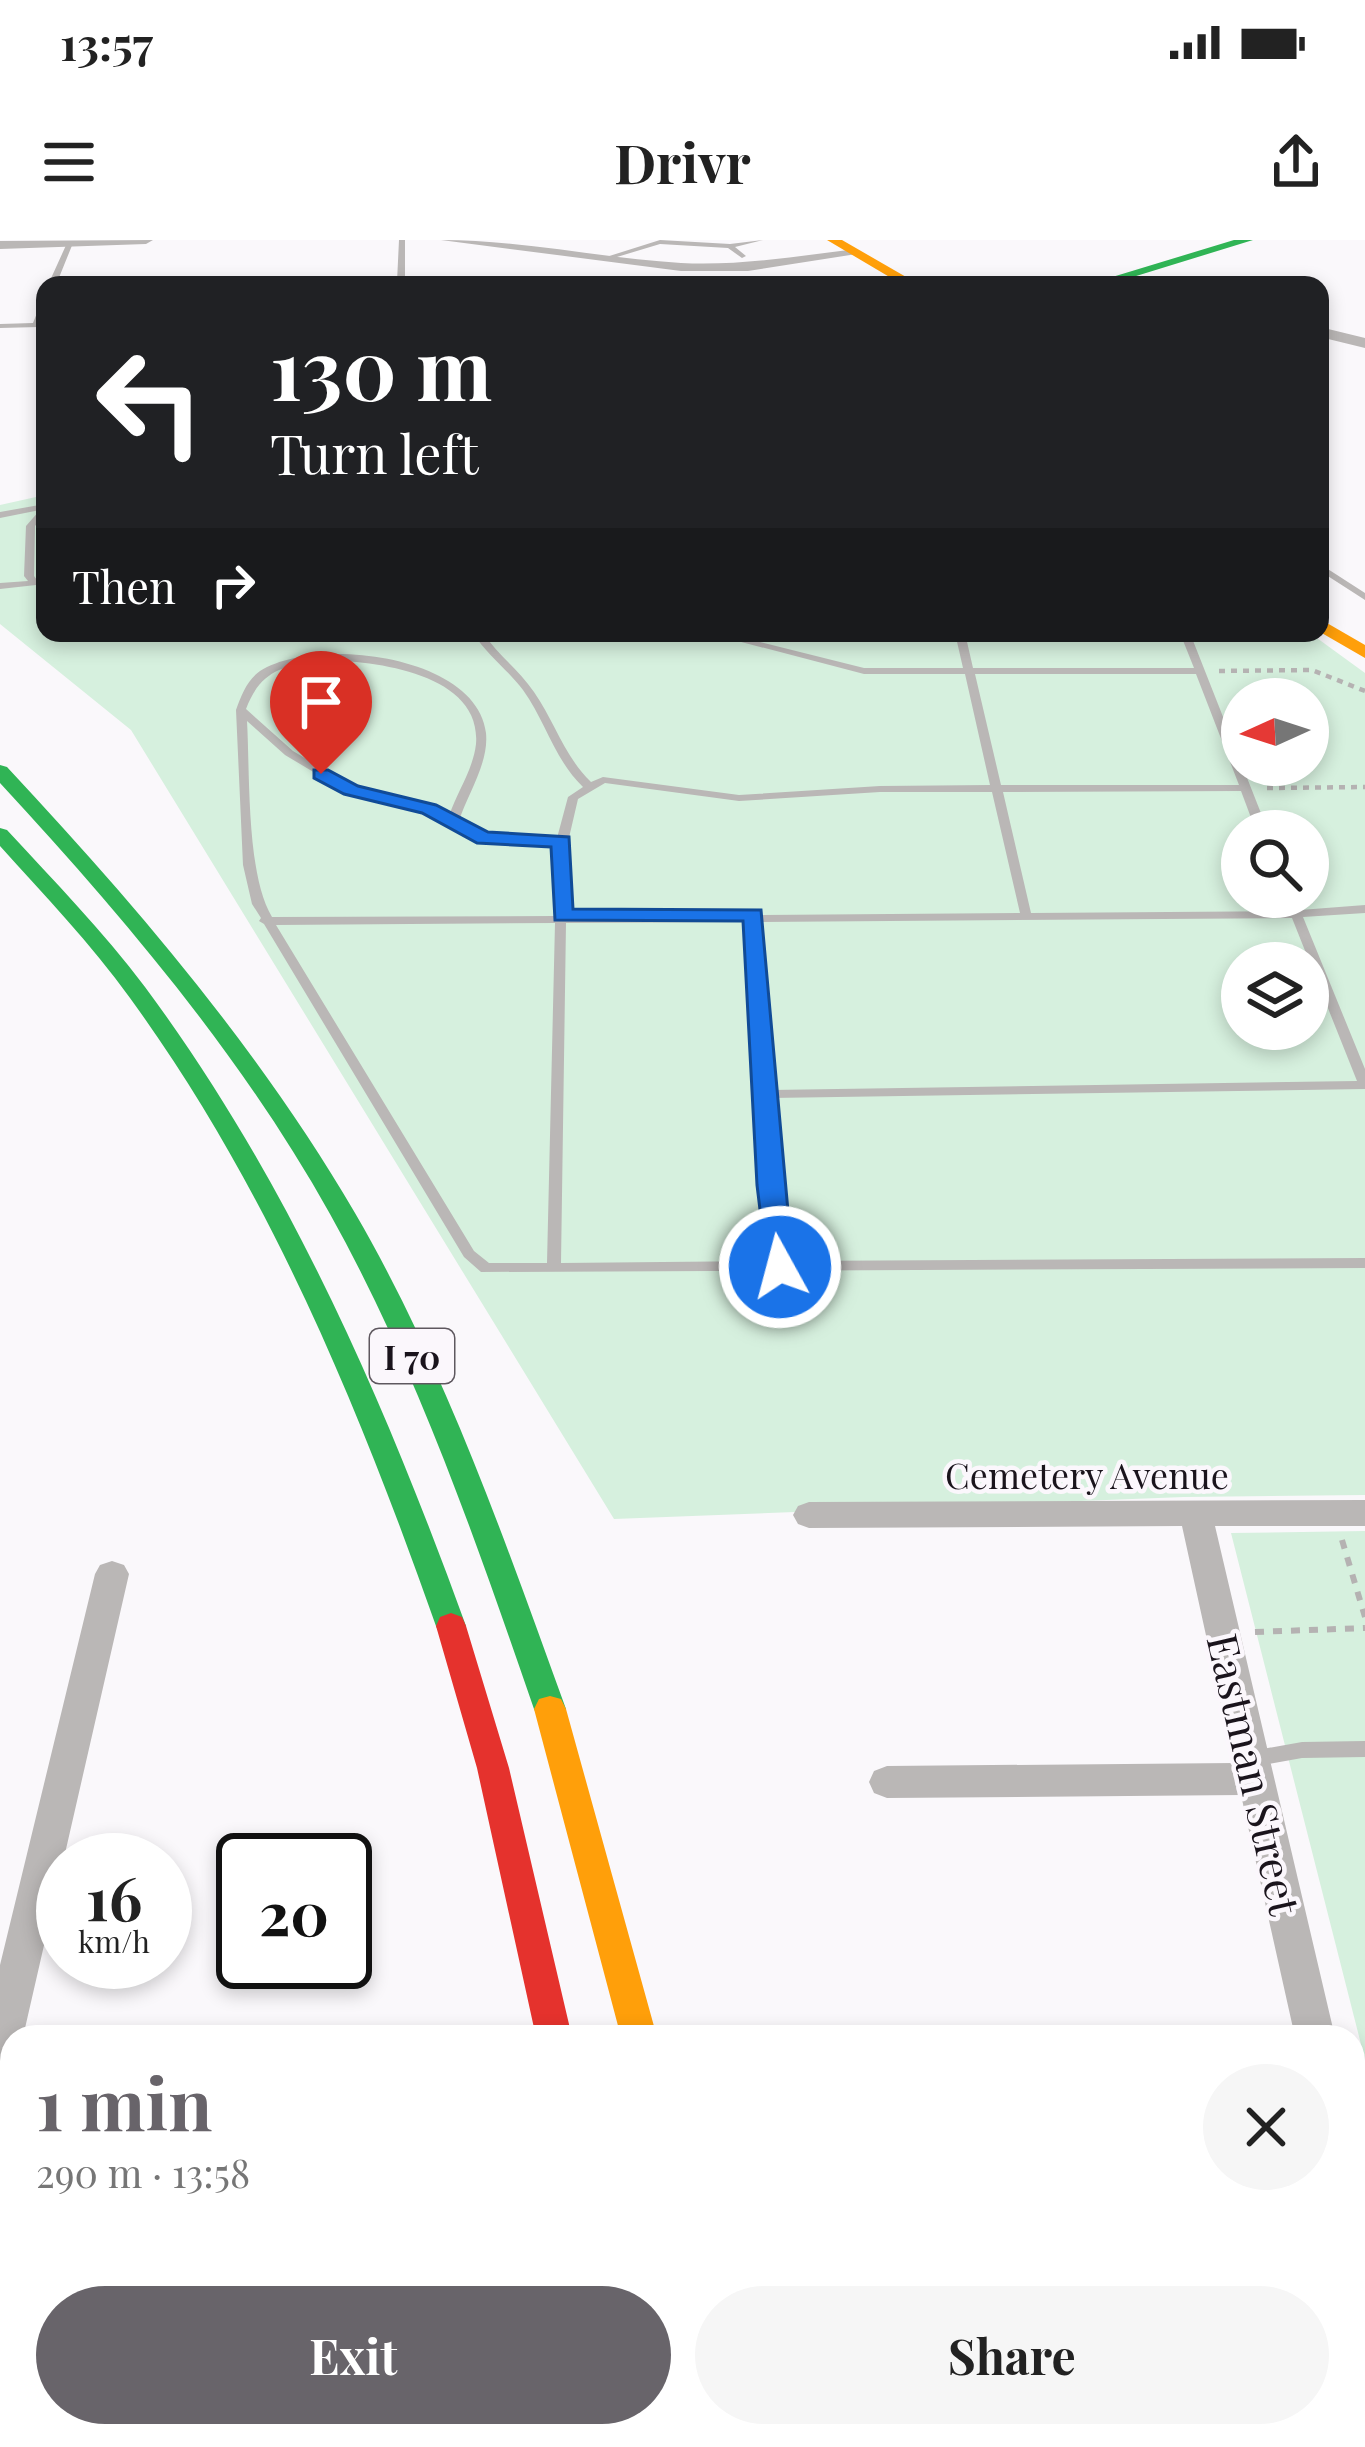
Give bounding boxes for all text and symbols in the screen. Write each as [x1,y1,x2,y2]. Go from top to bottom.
text: 13:57 [60,12,153,72]
text: Drivr [614,126,751,198]
icon: menu [36,129,102,195]
icon: share [1263,129,1329,195]
text: 130 m [270,310,492,422]
icon: left [72,324,228,480]
text: Turn left [270,417,479,489]
icon: right [200,552,266,618]
text: Then [72,555,176,615]
pin [270,651,372,774]
icon: arrive [288,669,354,735]
north arrow [1221,678,1329,786]
map controls [1221,678,1329,1050]
button: search [1221,810,1329,918]
button: layers [1221,942,1329,1050]
position arrow [717,1204,843,1330]
road number: I 70 [370,1329,454,1383]
street label: Cemetery Avenue [945,1450,1229,1498]
street label: Eastman Street [1195,1628,1315,1921]
speed limit sign: 20 [216,1833,372,1989]
text: 16 [86,1856,142,1936]
text: km/h [78,1921,150,1961]
text: 1 min [36,2053,212,2149]
button: close [1203,2064,1329,2190]
text: 290 m · 13:58 [36,2146,250,2198]
button: Exit [36,2286,671,2424]
button: Share [695,2286,1329,2424]

